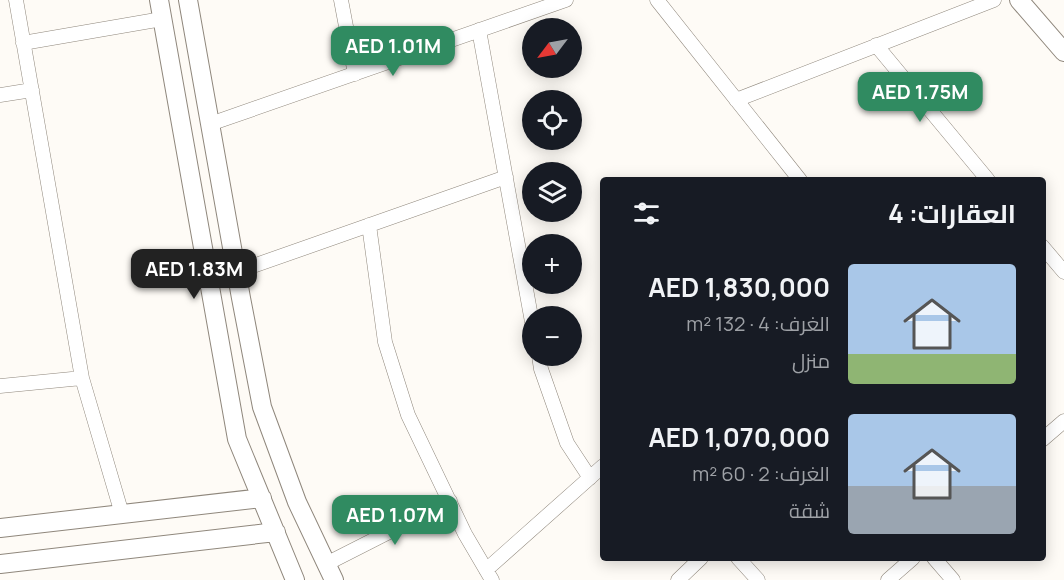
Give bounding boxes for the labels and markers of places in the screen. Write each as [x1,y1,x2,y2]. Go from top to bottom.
pin: AED 1.01M [324,26,462,77]
pin: AED 1.75M [851,72,989,123]
pin: AED 1.83M [125,249,263,300]
pin: AED 1.07M [326,495,464,546]

